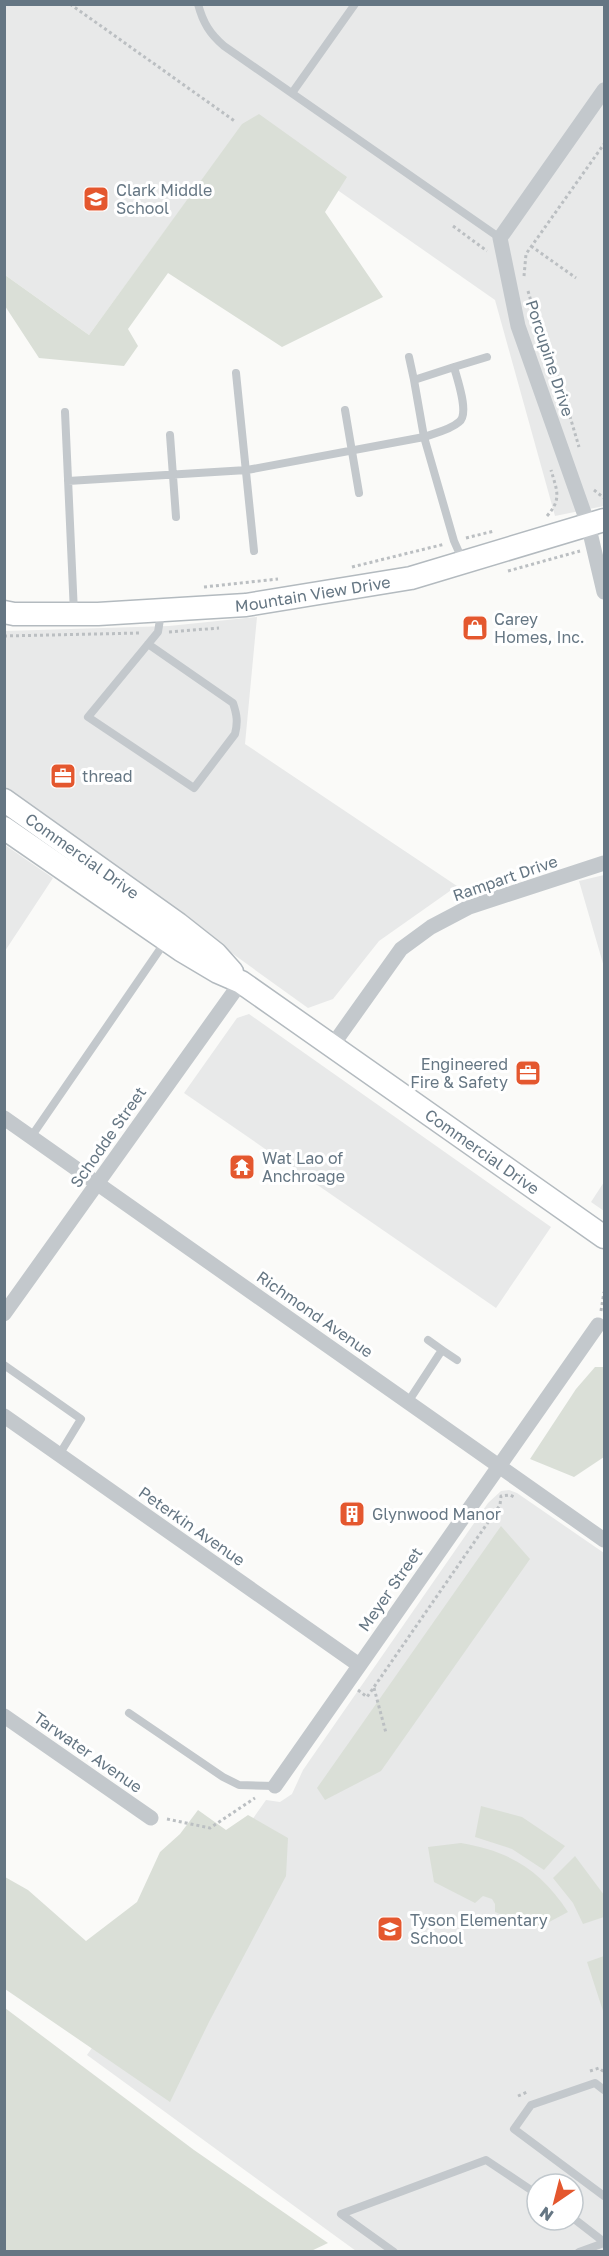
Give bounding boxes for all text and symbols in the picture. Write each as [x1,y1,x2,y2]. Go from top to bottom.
place label: Clark Middle School [116,180,212,218]
school or university icon: Clark Middle School [81,184,111,214]
street label: Porcupine Drive [522,297,578,419]
street label: Mountain View Drive [234,572,392,616]
place label: Carey Homes, Inc. [494,609,585,647]
shop icon: Carey Homes, Inc. [460,613,490,643]
office icon: thread [48,761,78,791]
place label: thread [82,766,132,786]
street label: Commercial Drive [21,808,143,903]
street label: Rampart Drive [450,851,560,905]
place label: Engineered Fire & Safety [410,1054,508,1092]
office icon: Engineered Fire & Safety [513,1058,543,1088]
street label: Schodde Street [66,1083,150,1191]
street label: Commercial Drive [421,1105,543,1199]
place label: Wat Lao of Anchroage [262,1148,345,1186]
temple icon: Wat Lao of Anchroage [227,1152,257,1182]
street label: Richmond Avenue [253,1266,377,1362]
street label: Peterkin Avenue [135,1482,249,1570]
building icon: Glynwood Manor [337,1499,367,1529]
place label: Glynwood Manor [372,1504,501,1524]
street label: Meyer Street [354,1543,426,1635]
street label: Tarwater Avenue [30,1707,146,1797]
place label: Tyson Elementary School [410,1910,548,1948]
school or university icon: Tyson Elementary School [375,1914,405,1944]
north arrow [525,2172,585,2232]
text: N [536,2203,557,2226]

